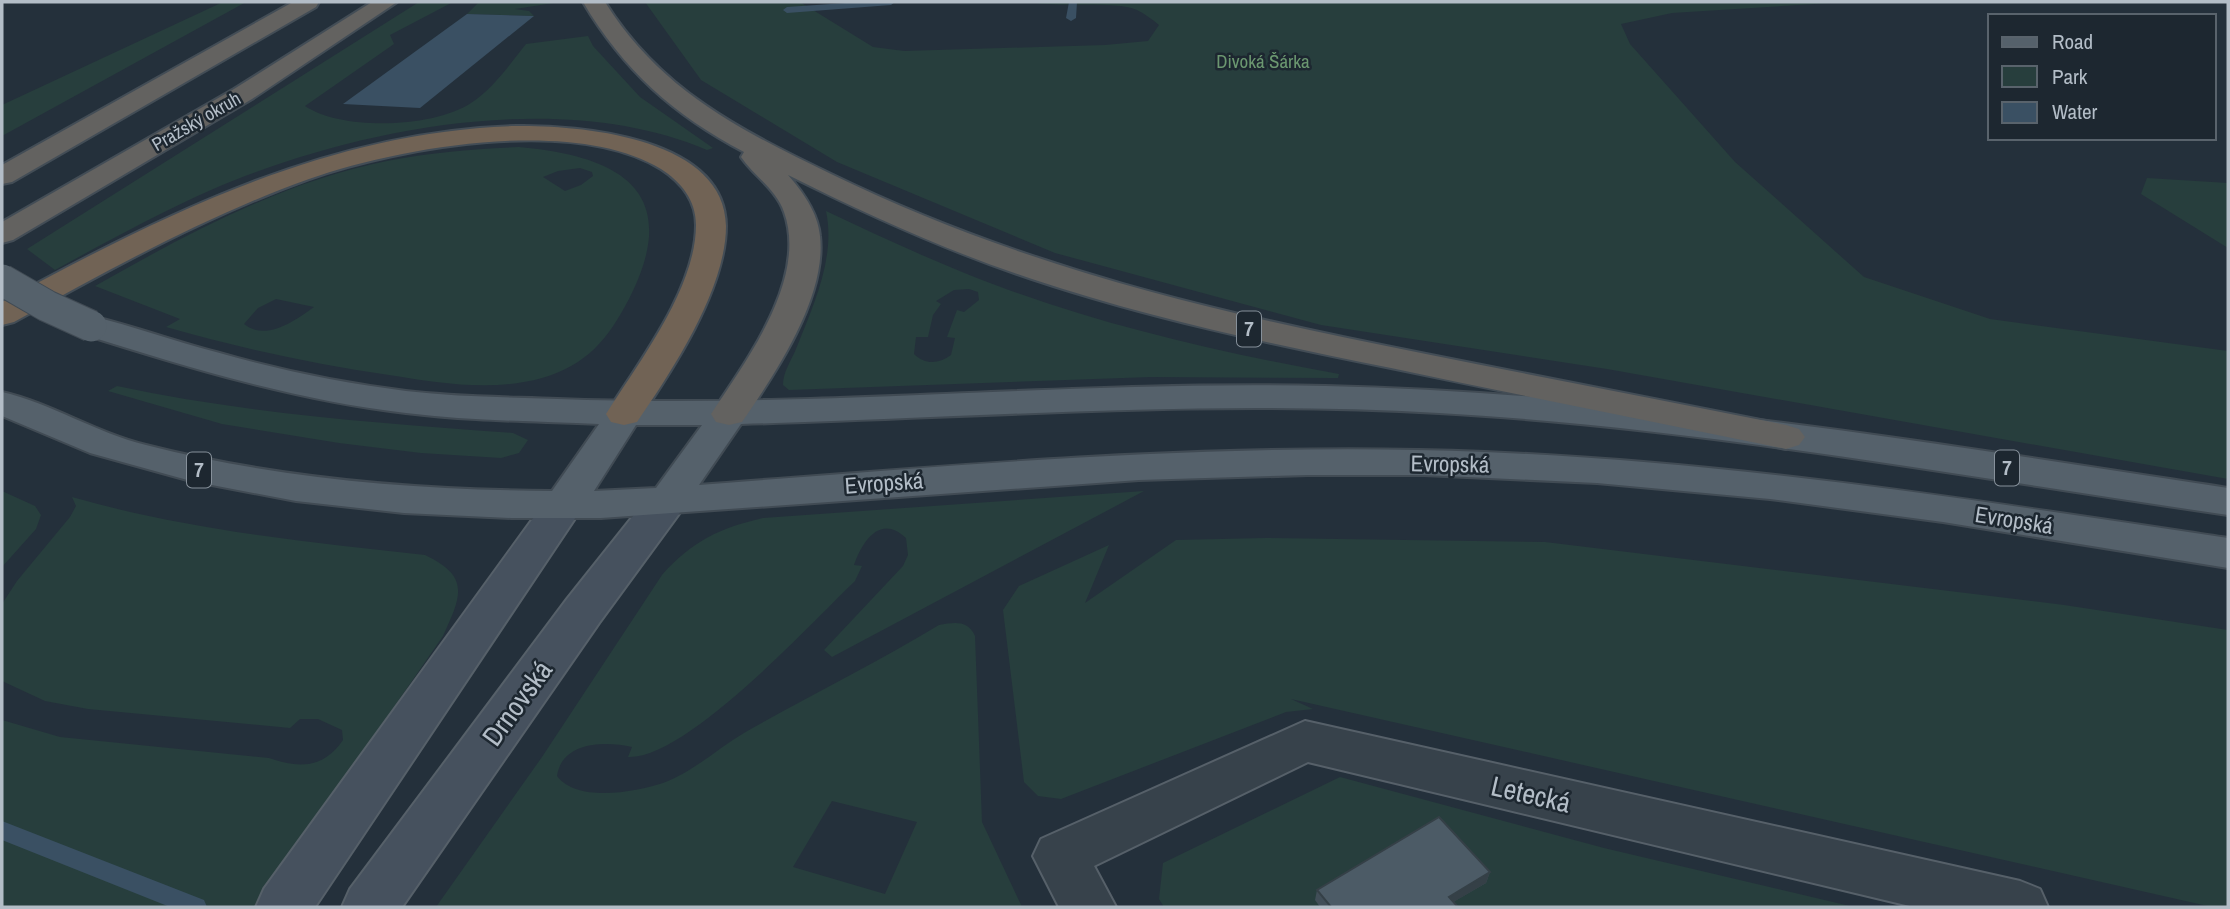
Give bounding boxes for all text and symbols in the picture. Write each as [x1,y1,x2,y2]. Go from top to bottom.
legend [1988,14,2216,140]
text: Road [2052,27,2093,56]
park label: Divoká Šárka [1216,48,1310,74]
text: Park [2052,62,2088,91]
street label: Pražský okruh [147,85,245,157]
text: Water [2052,97,2098,126]
road number: 7 [1237,312,1261,346]
street label: Evropská [1410,447,1490,480]
road number: 7 [1995,450,2019,486]
road number: 7 [187,452,211,488]
street label: Evropská [844,464,925,501]
street label: Evropská [1973,498,2056,541]
street label: Drnovská [473,652,561,753]
street label: Letecká [1488,766,1575,822]

